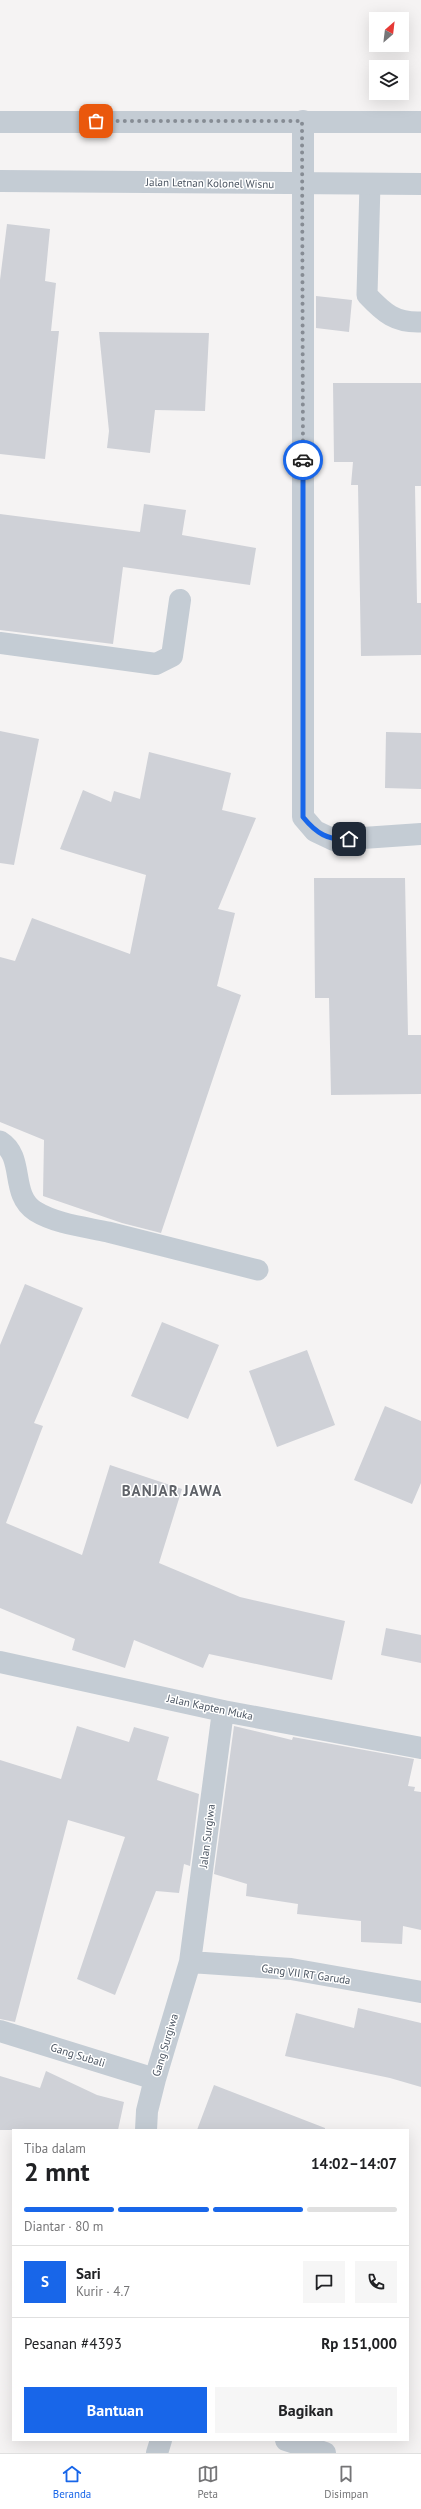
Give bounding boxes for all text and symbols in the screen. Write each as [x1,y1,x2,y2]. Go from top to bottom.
north arrow [369,12,409,52]
map controls [369,12,409,100]
button: layers [369,60,409,100]
pin [79,104,113,138]
icon: bag [85,110,107,132]
street label: Jalan Letnan Kolonel Wisnu [145,175,274,191]
courier [283,440,323,480]
icon: car [292,449,314,471]
pin [332,822,366,856]
icon: home [338,828,360,850]
district label: BANJAR JAWA [122,1481,222,1500]
street label: Jalan Kapten Muka [165,1691,254,1723]
street label: Jalan Surgiwa [196,1803,218,1870]
street label: Gang VII RT Garuda [260,1961,352,1987]
street label: Gang Surgiwa [149,2012,181,2078]
street label: Gang Subali [49,2040,107,2070]
text: Tiba dalam [24,2140,86,2157]
text: 14:02–14:07 [311,2154,397,2173]
text: 2 mnt [24,2155,90,2188]
text: Diantar · 80 m [24,2218,103,2235]
button: chat [303,2261,345,2303]
button: phone [355,2261,397,2303]
text: Sari [76,2264,101,2283]
text: S [41,2272,49,2291]
text: Kurir · 4.7 [76,2283,130,2300]
text: Pesanan #4393 [24,2334,122,2353]
text: Rp 151,000 [321,2334,397,2353]
button: Bantuan [24,2387,207,2433]
button: Bagikan [215,2387,397,2433]
tab: Beranda [53,2463,91,2501]
tab: Peta [197,2463,219,2501]
tab: Disimpan [324,2463,368,2501]

